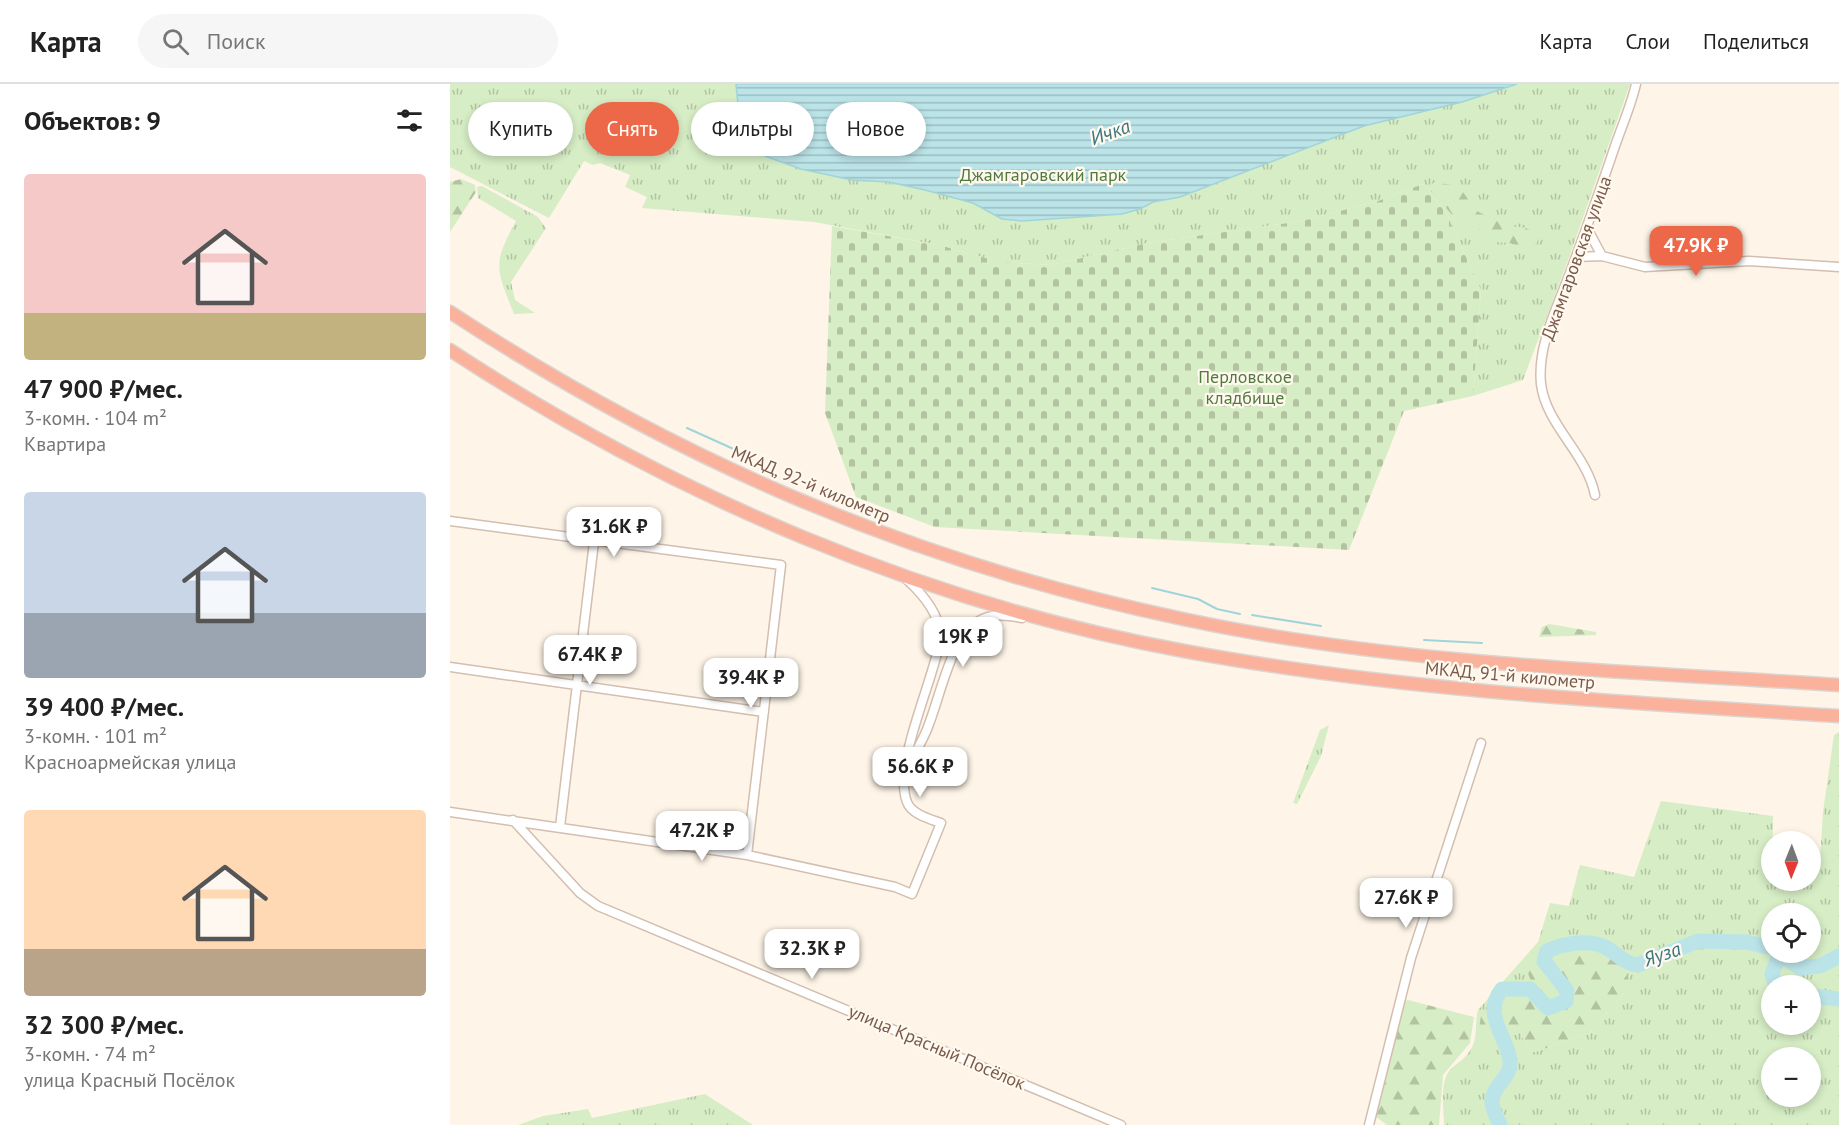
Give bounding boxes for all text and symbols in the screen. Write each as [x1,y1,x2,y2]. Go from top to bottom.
search box [138,14,558,68]
text: Карта [30,23,102,60]
icon: search [159,25,192,58]
text: Поиск [207,27,266,55]
text: Карта [1539,28,1592,55]
text: Слои [1625,28,1670,55]
text: Поделиться [1703,28,1809,55]
chip: Купить [468,102,573,156]
chip: Снять [585,102,679,156]
chip: Фильтры [691,102,814,156]
chip: Новое [826,102,926,156]
text: Объектов: 9 [24,104,161,137]
icon: filters [393,104,426,137]
water label: Ичка [1086,113,1134,151]
park label: Джамгаровский парк [960,163,1127,186]
street label: Джамгаровская улица [1536,173,1616,343]
icon: home [171,213,279,321]
pin: 47.9K ₽ [1641,226,1751,277]
text: 47.9K ₽ [1664,232,1728,258]
park label: Перловское кладбище [1198,365,1292,409]
text: 47 900 ₽/мес. [24,372,183,405]
text: 3-комн. · 104 m² [24,405,167,431]
text: Квартира [24,431,106,457]
street label: МКАД, 92-й километр [728,440,894,528]
pin: 31.6K ₽ [559,507,669,558]
text: 31.6K ₽ [580,513,648,539]
icon: home [171,531,279,639]
pin: 19K ₽ [921,617,1005,668]
text: 19K ₽ [938,623,988,649]
pin: 67.4K ₽ [535,635,645,686]
text: 67.4K ₽ [558,641,622,667]
street label: МКАД, 91-й километр [1424,656,1596,694]
pin: 39.4K ₽ [696,658,806,709]
text: 39.4K ₽ [717,664,785,690]
text: 39 400 ₽/мес. [24,690,184,723]
text: 3-комн. · 101 m² [24,723,167,749]
pin: 56.6K ₽ [865,747,975,798]
text: Красноармейская улица [24,749,236,775]
text: 56.6K ₽ [886,753,954,779]
pin: 47.2K ₽ [647,811,757,862]
text: 47.2K ₽ [670,817,734,843]
north arrow [1761,831,1821,891]
map controls [1761,831,1821,1107]
icon: home [171,849,279,957]
pin: 27.6K ₽ [1351,878,1461,929]
text: 27.6K ₽ [1374,884,1438,910]
button: locate [1761,903,1821,963]
pin: 32.3K ₽ [757,929,867,980]
text: 32.3K ₽ [778,935,846,961]
water label: Яуза [1639,935,1684,973]
button: + [1761,975,1821,1035]
street label: улица Красный Посёлок [845,999,1029,1095]
text: 32 300 ₽/мес. [24,1008,184,1041]
text: 3-комн. · 74 m² [24,1041,156,1067]
button: − [1761,1047,1821,1107]
text: улица Красный Посёлок [24,1067,235,1093]

